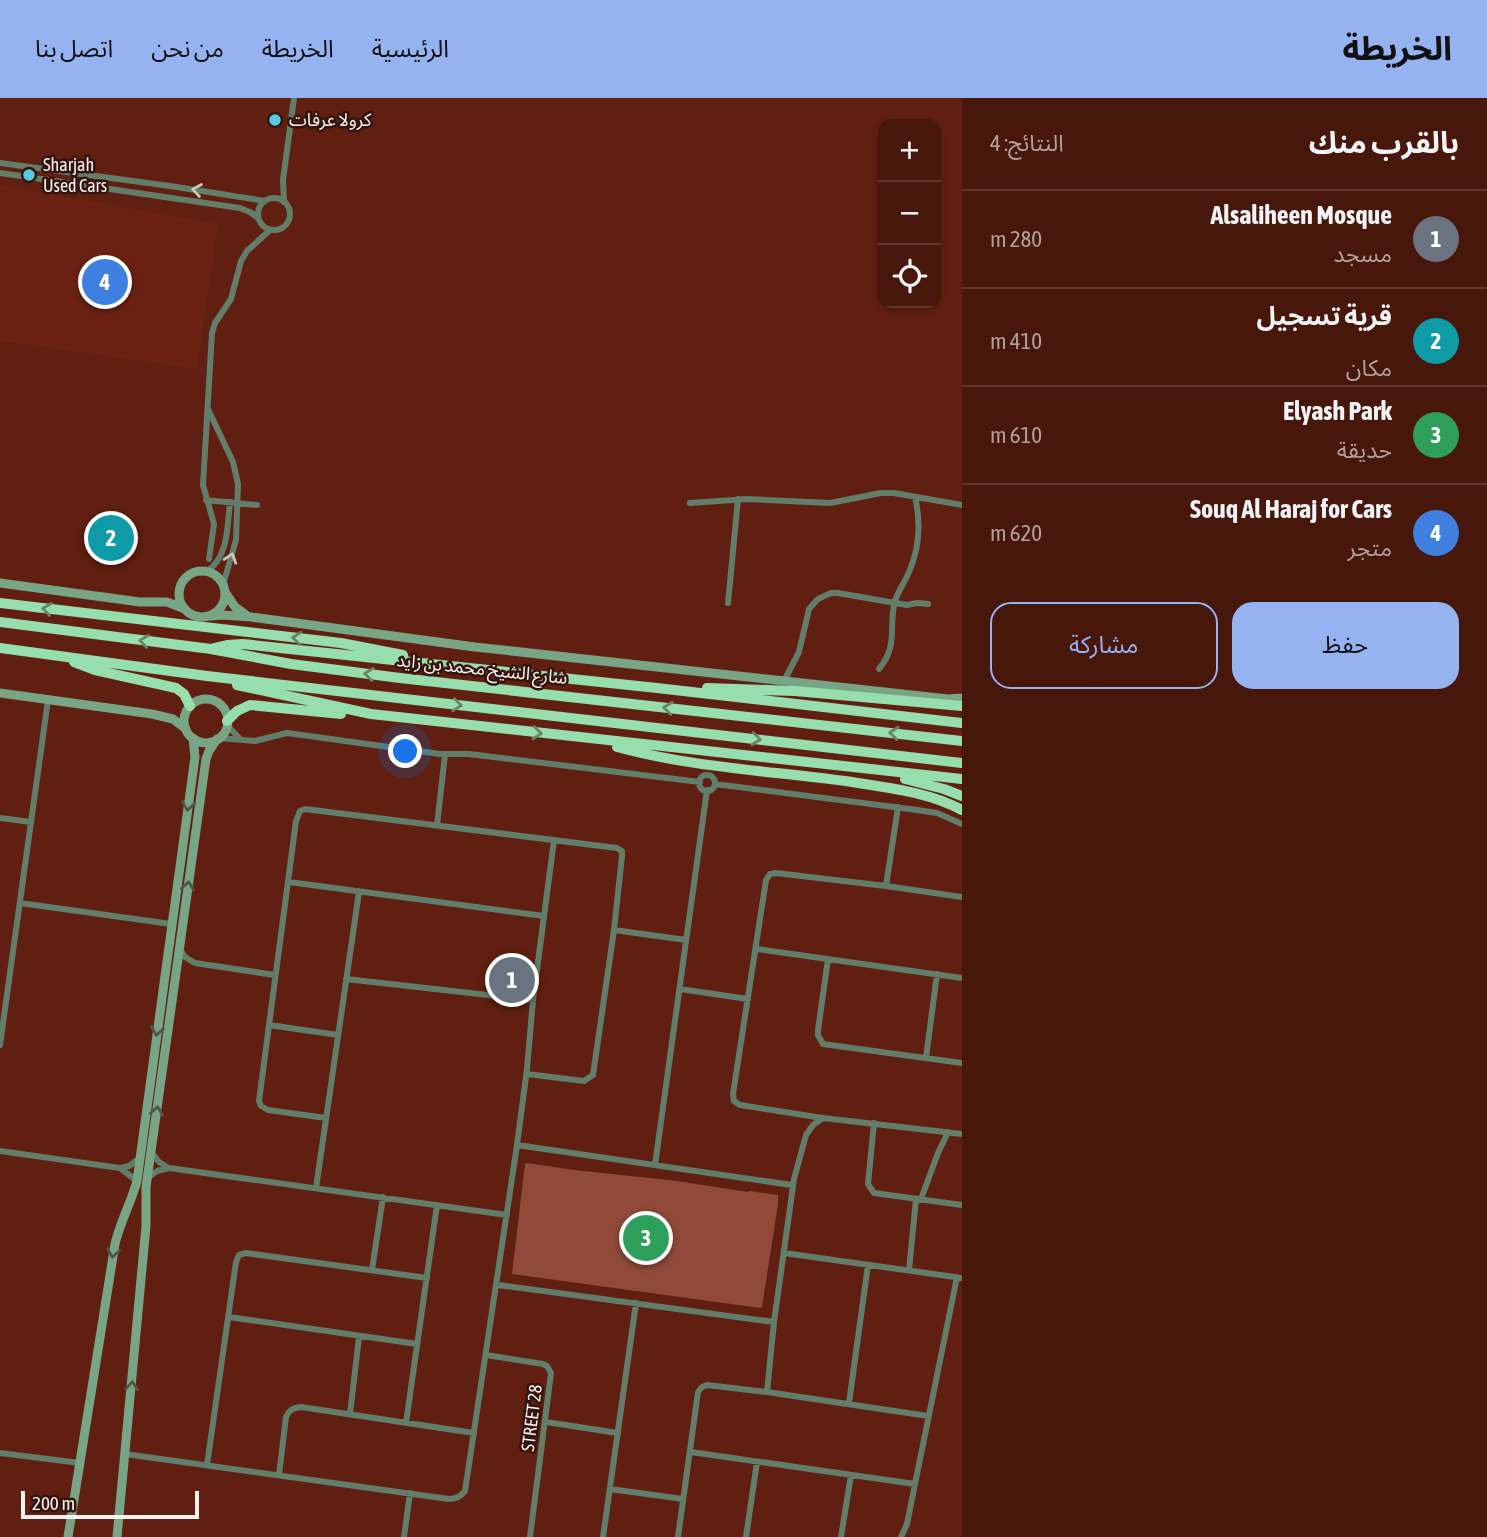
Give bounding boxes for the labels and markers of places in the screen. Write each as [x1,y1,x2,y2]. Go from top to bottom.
place label: كرولا عرفات [289,109,372,131]
marker: كرولا عرفات [267,112,283,128]
place label: Sharjah Used Cars [43,154,107,196]
marker: Sharjah Used Cars [21,167,37,183]
pin: 4 [82,256,128,308]
pin: 2 [88,512,134,564]
pin: 1 [489,954,535,1006]
pin: 3 [623,1212,669,1264]

